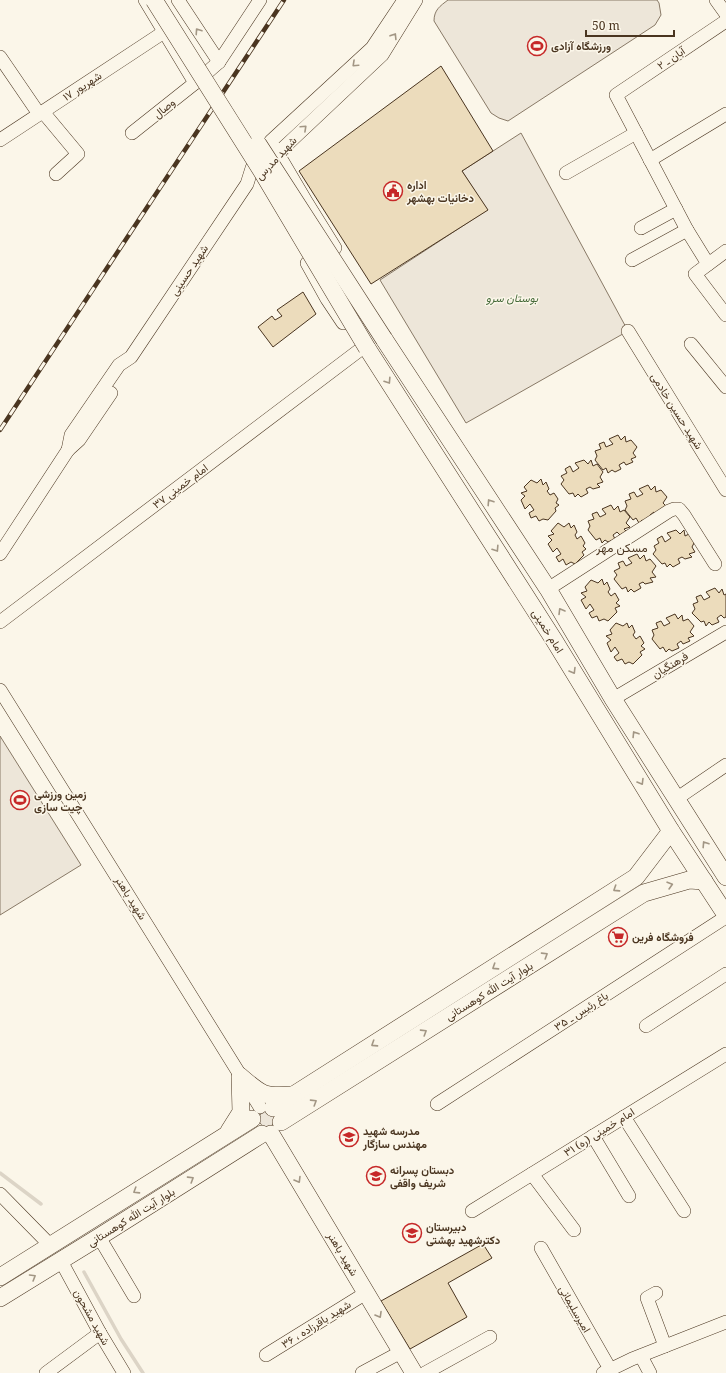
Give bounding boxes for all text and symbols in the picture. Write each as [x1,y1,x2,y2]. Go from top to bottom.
scale bar [586,12,674,38]
text: 50 m [592,17,620,34]
one-way arrow [195,28,203,35]
one-way arrow [389,33,396,40]
sports icon: ورزشگاه آزادی [526,35,548,57]
place label: ورزشگاه آزادی [551,38,611,53]
street label: آبان ـ ۲ [654,42,689,72]
one-way arrow [352,59,360,67]
street label: ۱۷ شهریور [59,67,104,104]
street label: وصال [150,94,178,121]
one-way arrow [299,126,307,133]
street label: شهید مدرس [252,132,300,183]
place label: اداره دخانیات بهشهر [406,177,474,205]
public building icon: اداره دخانیات بهشهر [382,180,404,202]
street label: شهید حسینی [166,241,211,298]
park label: بوستان سرو [486,290,539,305]
street label: شهید حسین خادمی [648,370,707,452]
one-way arrow [383,376,390,383]
street label: امام خمینی ۳۷ [149,460,211,512]
one-way arrow [487,499,495,506]
district label: مسکن مهر [595,539,648,556]
one-way arrow [491,545,499,552]
street label: امام خمینی [528,606,568,656]
one-way arrow [558,608,566,615]
street label: فرهنگیان [649,648,691,681]
one-way arrow [568,667,576,674]
one-way arrow [632,731,640,738]
one-way arrow [636,778,643,785]
place label: زمین ورزشی چیت سازی [34,786,86,815]
sports icon: زمین ورزشی چیت سازی [9,789,31,811]
one-way arrow [702,841,710,848]
street label: شهید باهنر [112,872,151,923]
one-way arrow [666,881,673,890]
one-way arrow [613,885,620,892]
supermarket icon: فروشگاه فرین [607,926,629,948]
place label: فروشگاه فرین [632,929,694,944]
one-way arrow [541,953,548,960]
street label: بلوار آیت الله کوهستانی [442,958,535,1024]
one-way arrow [492,962,499,970]
street label: باغ رئیس ـ ۳۵ [551,987,611,1035]
one-way arrow [420,1029,427,1037]
one-way arrow [371,1040,378,1047]
one-way arrow [310,1099,317,1106]
street label: امام خمینی (ره) ۳۱ [560,1104,638,1160]
place label: مدرسه شهید مهندس سازگار [362,1123,427,1151]
school or university icon: مدرسه شهید مهندس سازگار [338,1126,360,1148]
place label: دبستان پسرانه شریف واقفی [390,1162,455,1190]
school or university icon: دبستان پسرانه شریف واقفی [365,1165,387,1187]
one-way arrow [187,1176,194,1184]
one-way arrow [294,1176,301,1183]
street label: بلوار آیت الله کوهستانی [84,1184,177,1250]
one-way arrow [133,1187,140,1194]
place label: دبیرستان دکترشهید بهشتی [426,1219,501,1247]
school or university icon: دبیرستان دکترشهید بهشتی [401,1222,423,1244]
street label: شهید باهنر [324,1228,363,1279]
one-way arrow [29,1275,36,1282]
street label: امیرسلیمانی [556,1283,595,1335]
street label: شهید مشحون [71,1286,114,1348]
street label: شهید باقرزاده ، ۳۶ [278,1296,354,1351]
one-way arrow [375,1311,382,1318]

